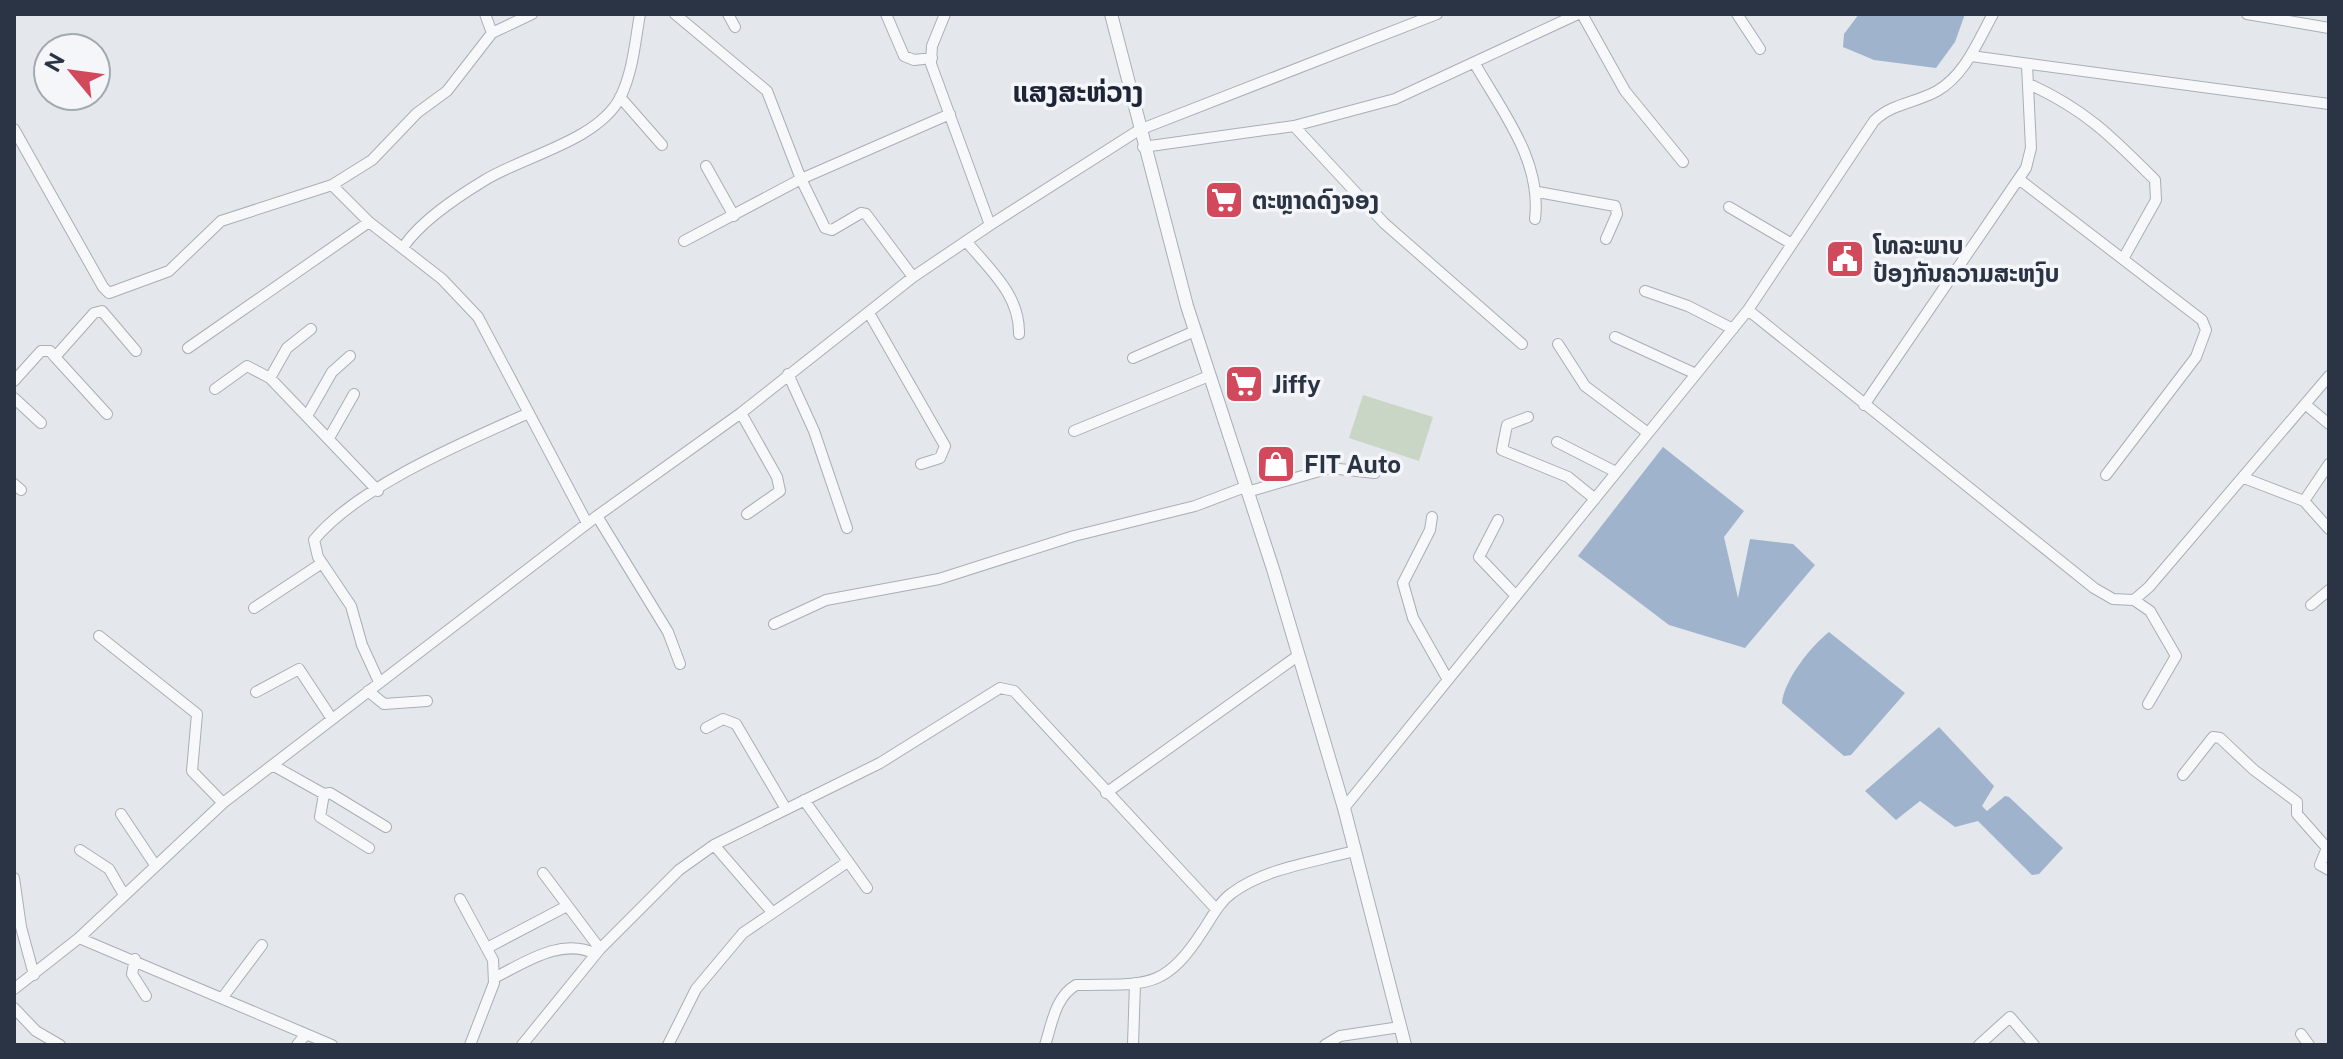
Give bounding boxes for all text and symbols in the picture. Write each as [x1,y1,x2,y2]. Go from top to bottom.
north arrow [32,32,112,112]
text: N [39,48,70,76]
district label: ແສງສະຫ່ວາງ [1013,75,1143,108]
supermarket icon: ຕະຫຼາດດົງຈອງ [1203,179,1245,221]
place label: ຕະຫຼາດດົງຈອງ [1252,186,1379,215]
place label: ໂທລະພາບ ປ້ອງກັນຄວາມສະຫງົບ [1872,231,2059,287]
public building icon: ໂທລະພາບ ປ້ອງກັນຄວາມສະຫງົບ [1824,238,1866,280]
supermarket icon: Jiffy [1223,363,1265,405]
place label: Jiffy [1272,370,1321,398]
shop icon: FIT Auto [1255,443,1297,485]
place label: FIT Auto [1304,450,1401,478]

